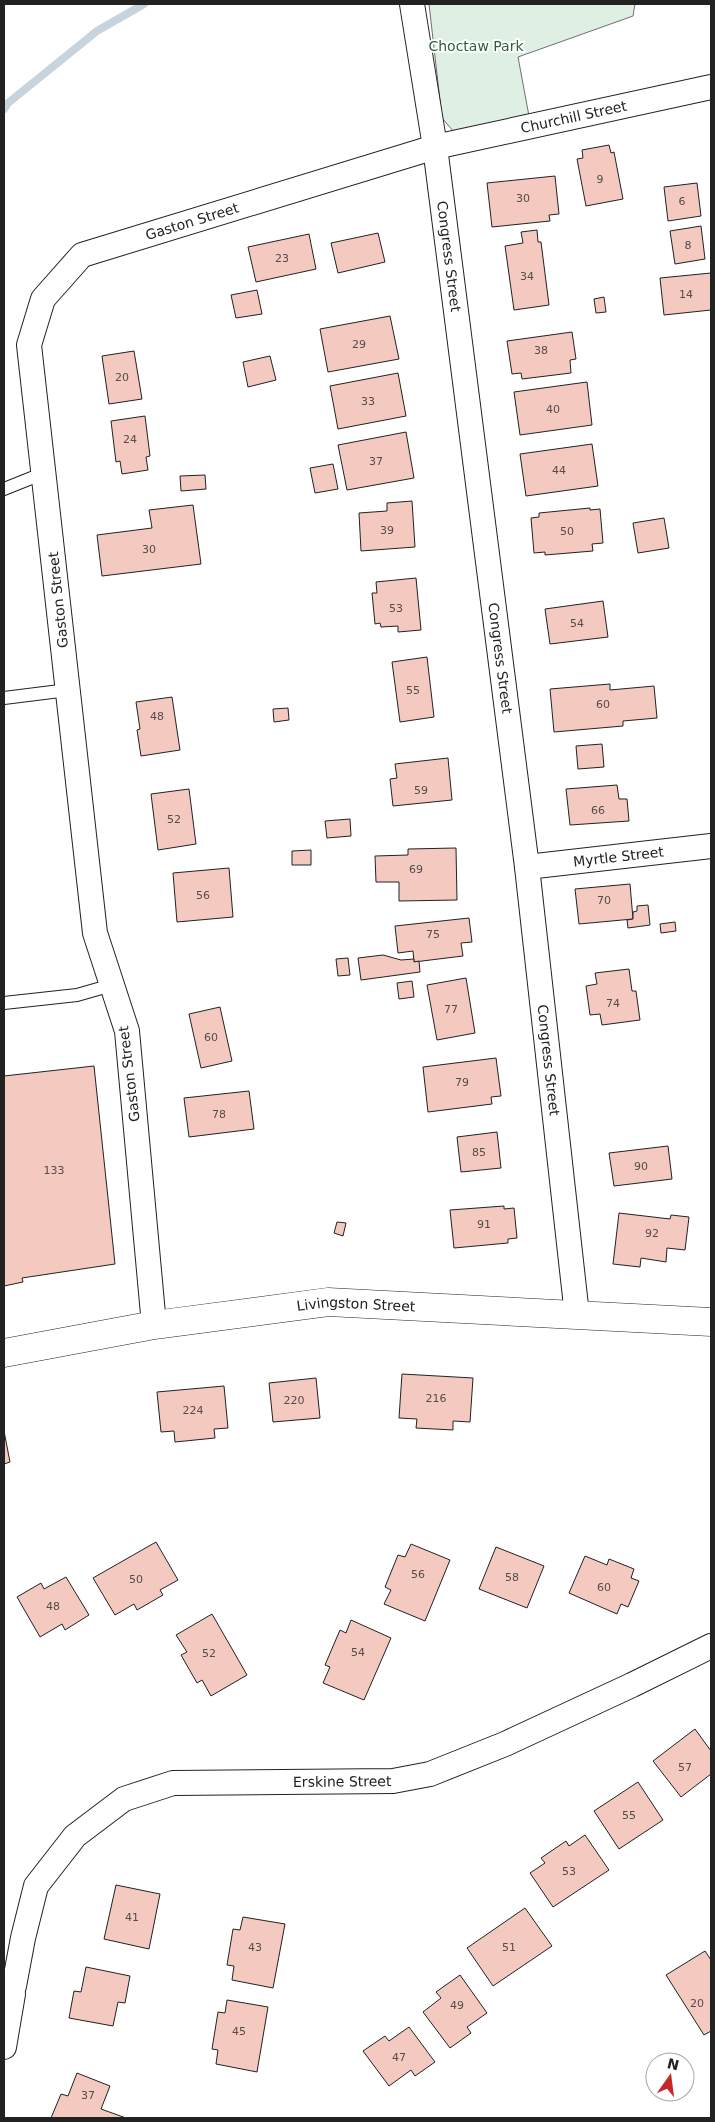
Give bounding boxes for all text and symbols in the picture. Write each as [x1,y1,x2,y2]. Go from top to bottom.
park label: Choctaw Park [428,38,524,54]
street label: Churchill Street [519,97,629,136]
house number: 9 [597,173,604,186]
house number: 30 [516,192,530,205]
house number: 6 [679,195,686,208]
street label: Gaston Street [143,199,241,243]
street label: Congress Street [434,200,464,313]
house number: 8 [685,239,692,252]
house number: 23 [275,252,289,265]
house number: 34 [520,270,534,283]
house number: 14 [679,288,693,301]
house number: 29 [352,338,366,351]
house number: 38 [534,344,548,357]
house number: 20 [115,371,129,384]
house number: 33 [361,395,375,408]
house number: 40 [546,403,560,416]
house number: 24 [123,433,137,446]
house number: 37 [369,455,383,468]
house number: 44 [552,464,566,477]
house number: 39 [380,524,394,537]
house number: 50 [560,525,574,538]
house number: 30 [142,543,156,556]
street label: Gaston Street [45,551,71,649]
house number: 53 [389,602,403,615]
street label: Congress Street [485,602,515,715]
house number: 54 [570,617,584,630]
house number: 55 [406,684,420,697]
house number: 60 [596,698,610,711]
house number: 48 [150,710,164,723]
house number: 59 [414,784,428,797]
house number: 66 [591,804,605,817]
house number: 52 [167,813,181,826]
street label: Myrtle Street [572,843,665,870]
house number: 69 [409,863,423,876]
house number: 56 [196,889,210,902]
house number: 70 [597,894,611,907]
house number: 75 [426,928,440,941]
house number: 74 [606,997,620,1010]
house number: 77 [444,1003,458,1016]
street label: Congress Street [534,1004,563,1117]
street label: Gaston Street [115,1025,143,1123]
house number: 60 [204,1031,218,1044]
house number: 79 [455,1076,469,1089]
house number: 78 [212,1108,226,1121]
house number: 85 [472,1146,486,1159]
house number: 90 [634,1160,648,1173]
house number: 133 [44,1164,65,1177]
house number: 91 [477,1218,491,1231]
house number: 92 [645,1227,659,1240]
street label: Livingston Street [296,1294,416,1315]
house number: 216 [426,1392,447,1405]
house number: 220 [284,1394,305,1407]
house number: 224 [183,1404,204,1417]
house number: 56 [411,1568,425,1581]
house number: 58 [505,1571,519,1584]
house number: 50 [129,1573,143,1586]
house number: 60 [597,1581,611,1594]
house number: 48 [46,1600,60,1613]
house number: 54 [351,1646,365,1659]
house number: 52 [202,1647,216,1660]
house number: 57 [678,1761,692,1774]
street label: Erskine Street [293,1773,392,1790]
house number: 55 [622,1809,636,1822]
house number: 53 [562,1865,576,1878]
house number: 41 [125,1911,139,1924]
house number: 43 [248,1941,262,1954]
house number: 51 [502,1941,516,1954]
house number: 20 [690,1997,704,2010]
house number: 49 [450,1999,464,2012]
house number: 45 [232,2025,246,2038]
house number: 47 [392,2051,406,2064]
north arrow [645,2052,695,2102]
text: N [666,2055,681,2074]
house number: 37 [81,2089,95,2102]

